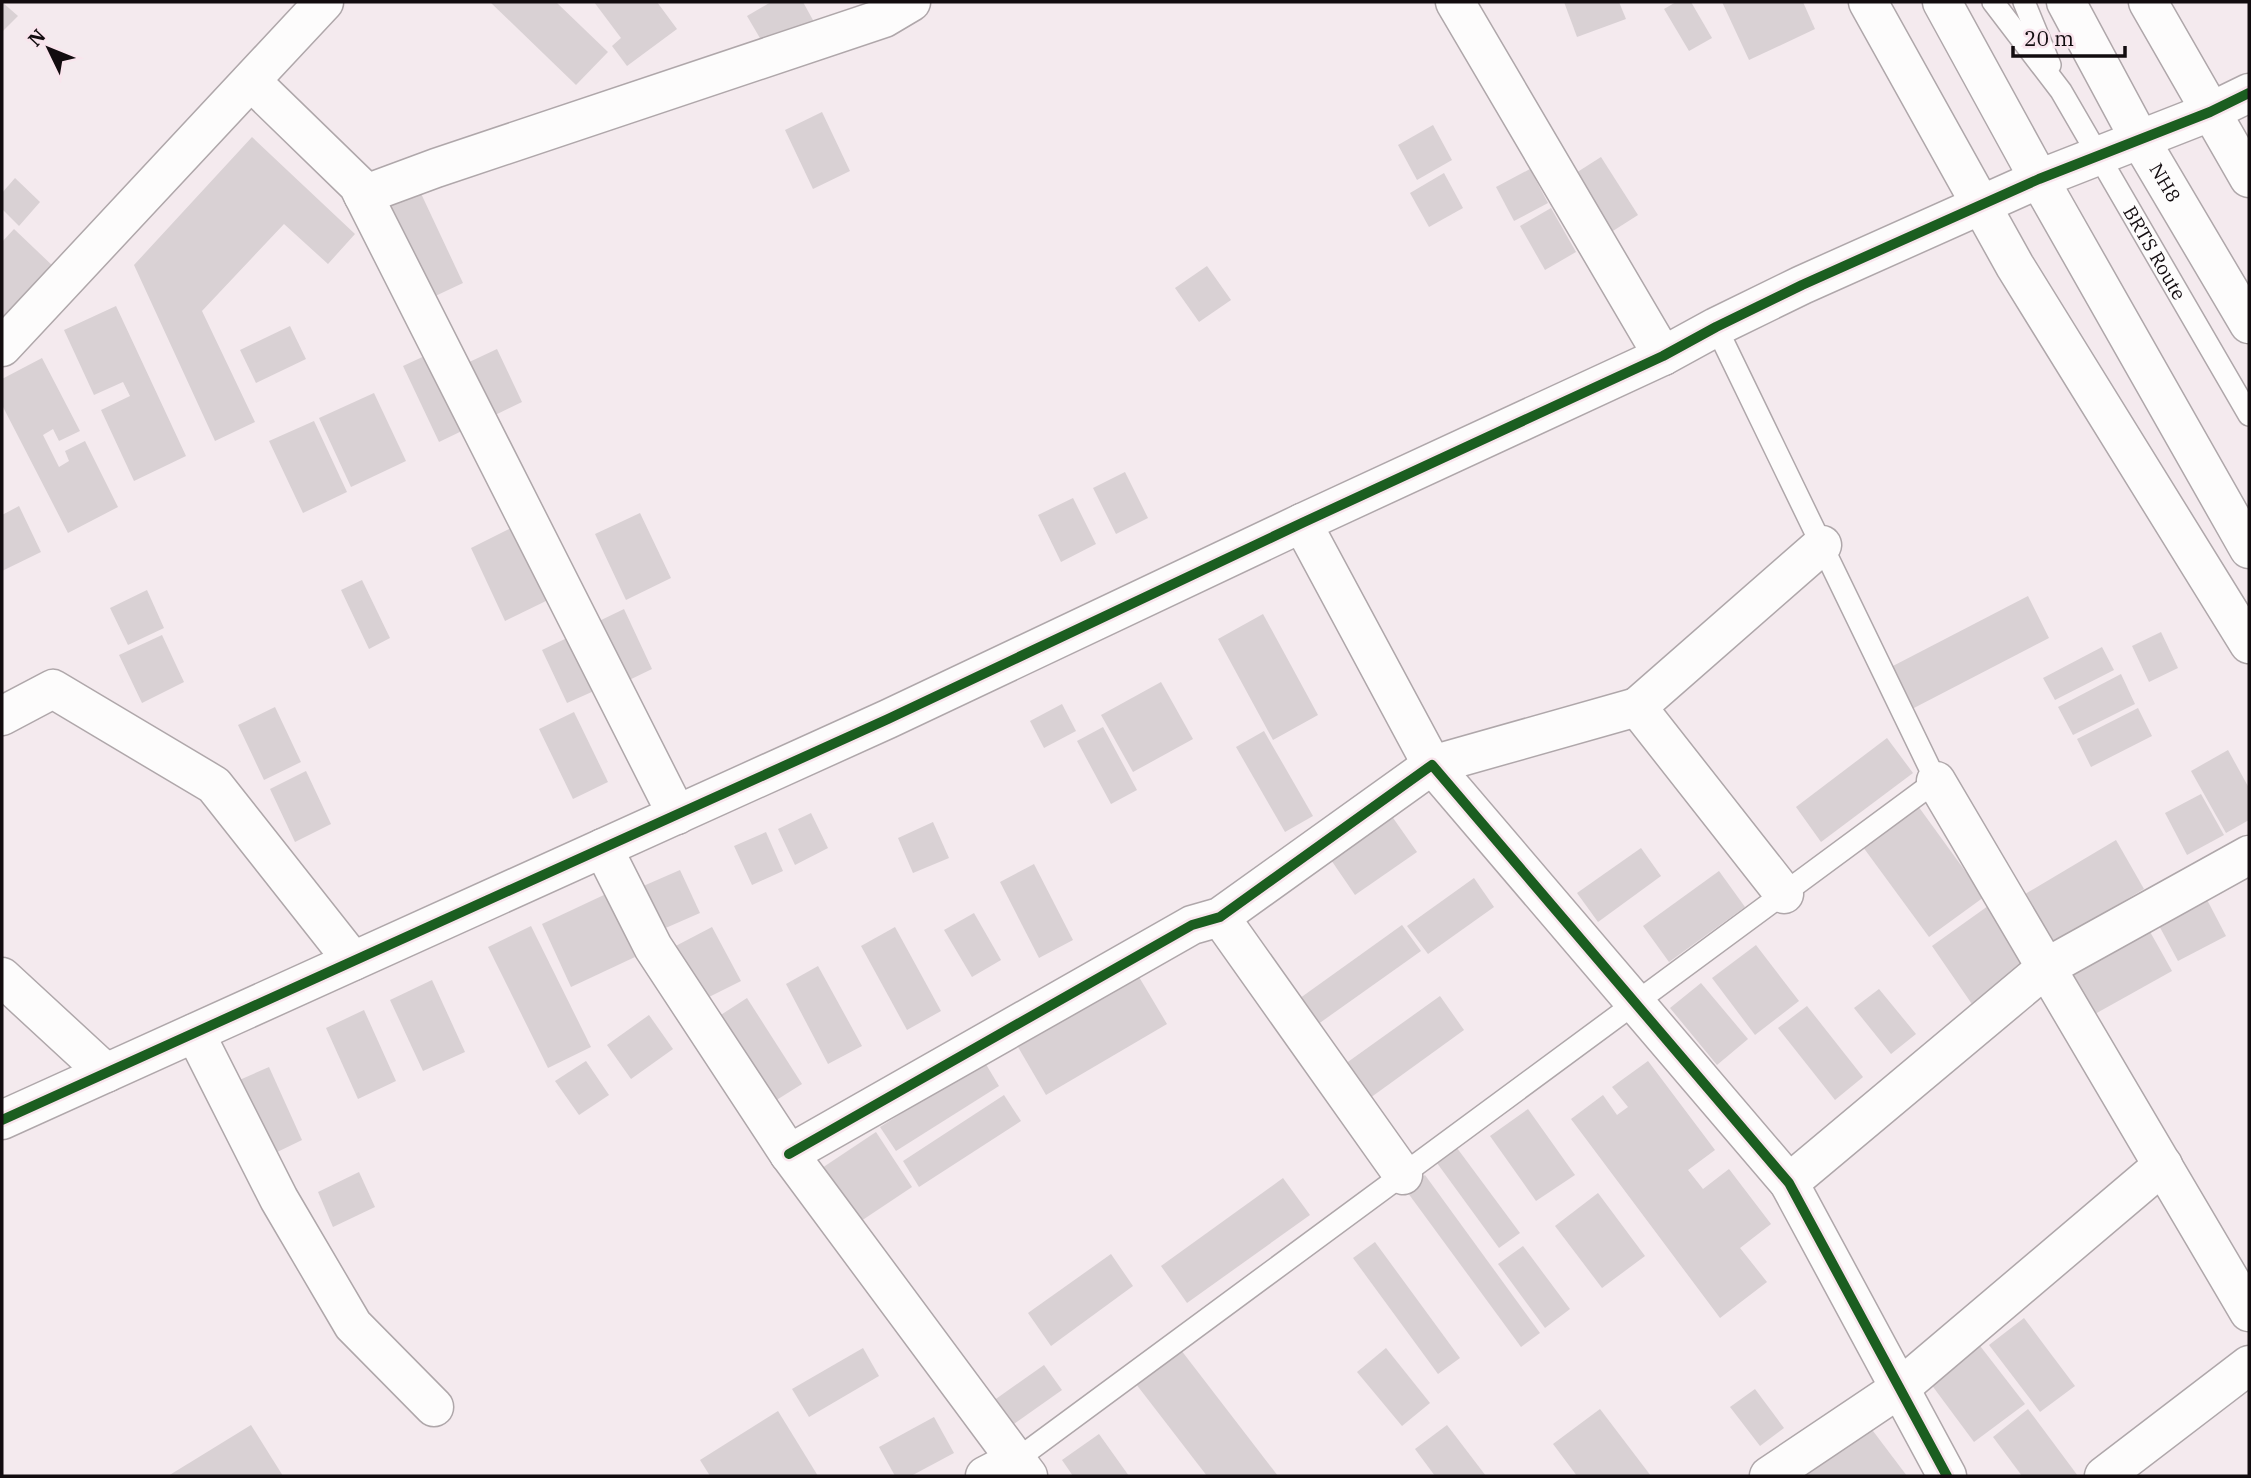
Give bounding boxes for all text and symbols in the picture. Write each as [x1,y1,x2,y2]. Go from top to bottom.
north arrow [14,14,84,84]
scale bar [2013,14,2125,58]
text: N [23,24,50,51]
text: 20 m [2024,24,2074,52]
street label: NH8 [2144,159,2186,206]
street label: BRTS Route [2118,201,2192,304]

